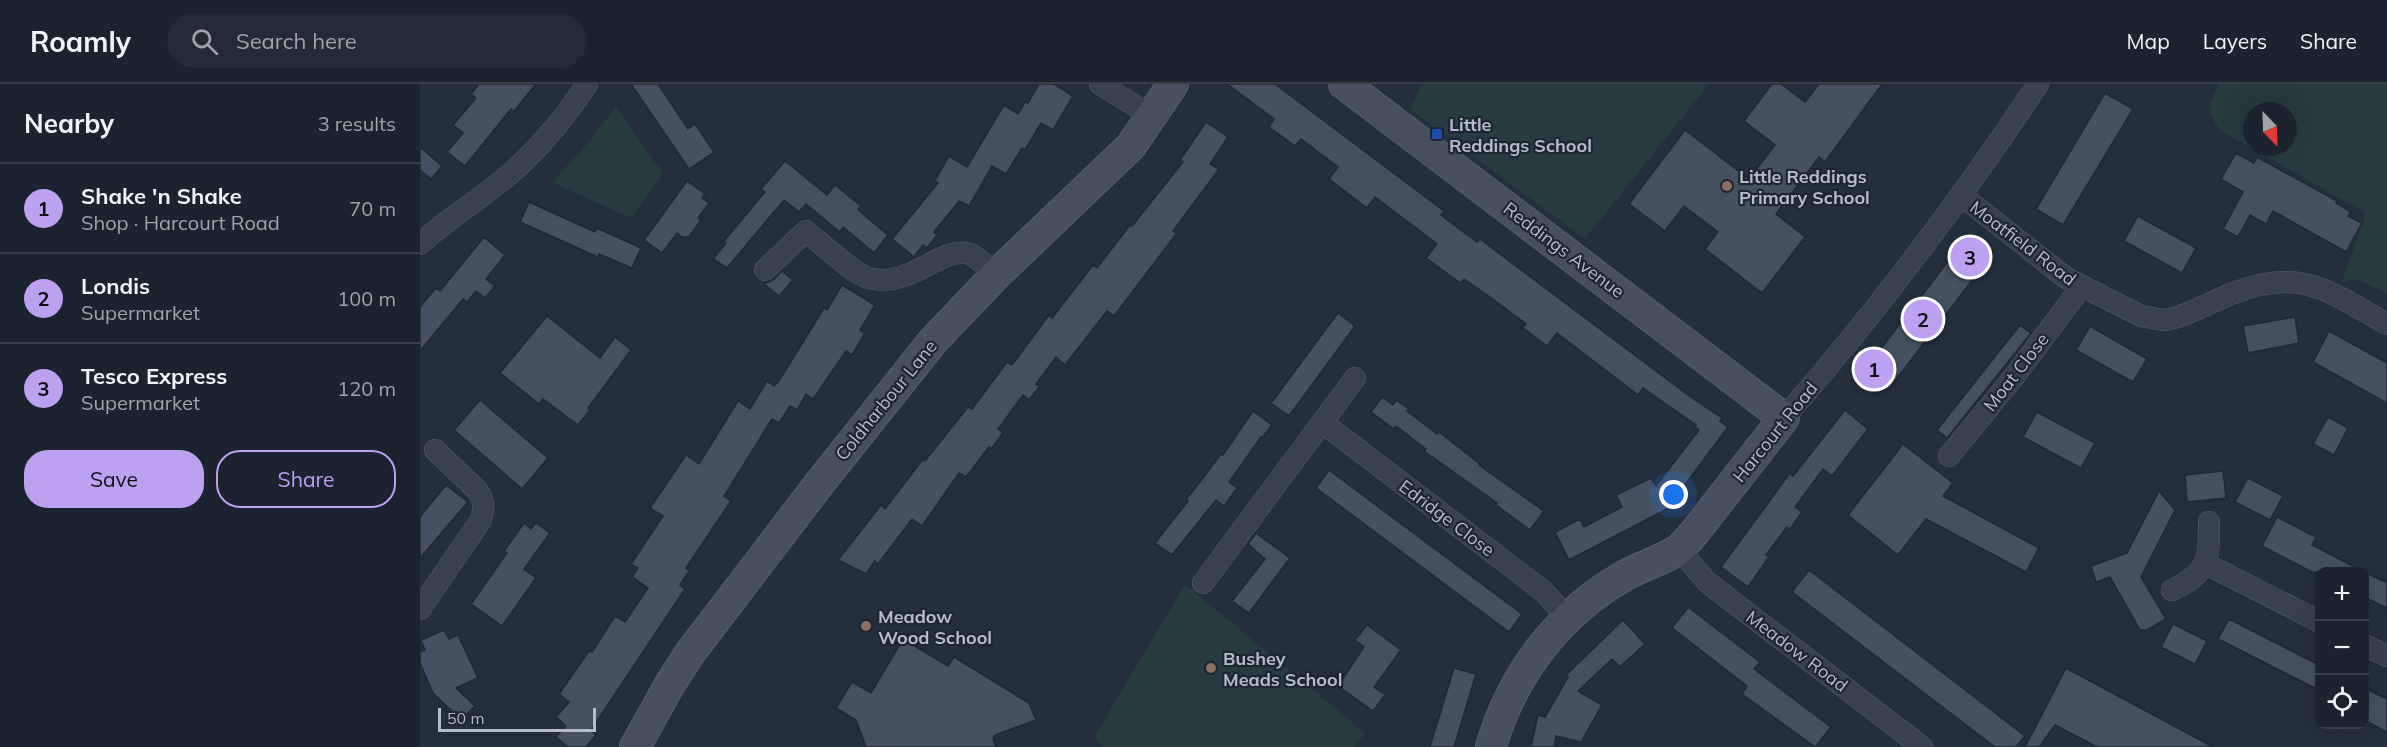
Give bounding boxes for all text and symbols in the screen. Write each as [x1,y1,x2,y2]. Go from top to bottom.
search box [167,14,587,68]
text: Roamly [30,24,131,59]
icon: search [188,25,221,58]
text: Search here [236,27,357,55]
text: Map [2127,28,2170,54]
text: Layers [2203,28,2267,54]
text: Share [2300,28,2357,54]
north arrow [2243,102,2297,156]
text: Nearby [24,107,114,140]
text: 3 results [318,111,396,136]
place label: Little Reddings School [1449,113,1592,157]
marker: Little Reddings School [1430,127,1444,141]
place label: Little Reddings Primary School [1739,165,1870,209]
marker: Little Reddings Primary School [1720,179,1734,193]
text: Shake 'n Shake [81,182,242,210]
text: 1 [38,196,50,221]
text: 70 m [349,196,396,221]
street label: Moatfield Road [1965,196,2081,290]
street label: Reddings Avenue [1499,197,1629,303]
text: Shop · Harcourt Road [81,210,280,235]
pin: 3 [1950,234,1990,279]
text: Londis [81,272,150,300]
text: 2 [38,286,50,311]
text: 100 m [337,286,396,311]
pin: 2 [1904,296,1942,342]
text: Supermarket [81,300,200,325]
street label: Moat Close [1978,328,2054,416]
street label: Coldharbour Lane [830,335,942,465]
pin: 1 [1854,346,1894,392]
text: Tesco Express [81,362,227,390]
text: 3 [38,376,50,401]
text: 120 m [337,376,396,401]
street label: Harcourt Road [1728,377,1822,487]
text: Supermarket [81,390,200,415]
button: Save [24,450,204,508]
button: Share [216,450,396,508]
street label: Edridge Close [1395,475,1499,561]
your location [1659,480,1688,509]
map controls [2315,567,2369,729]
button: + [2315,567,2369,621]
place label: Meadow Wood School [878,605,992,649]
street label: Meadow Road [1742,605,1852,697]
marker: Meadow Wood School [859,619,873,633]
button: − [2315,621,2369,675]
place label: Bushey Meads School [1223,647,1342,691]
marker: Bushey Meads School [1204,661,1218,675]
button: locate [2315,675,2369,729]
scale bar [438,705,596,732]
text: 50 m [447,708,484,728]

